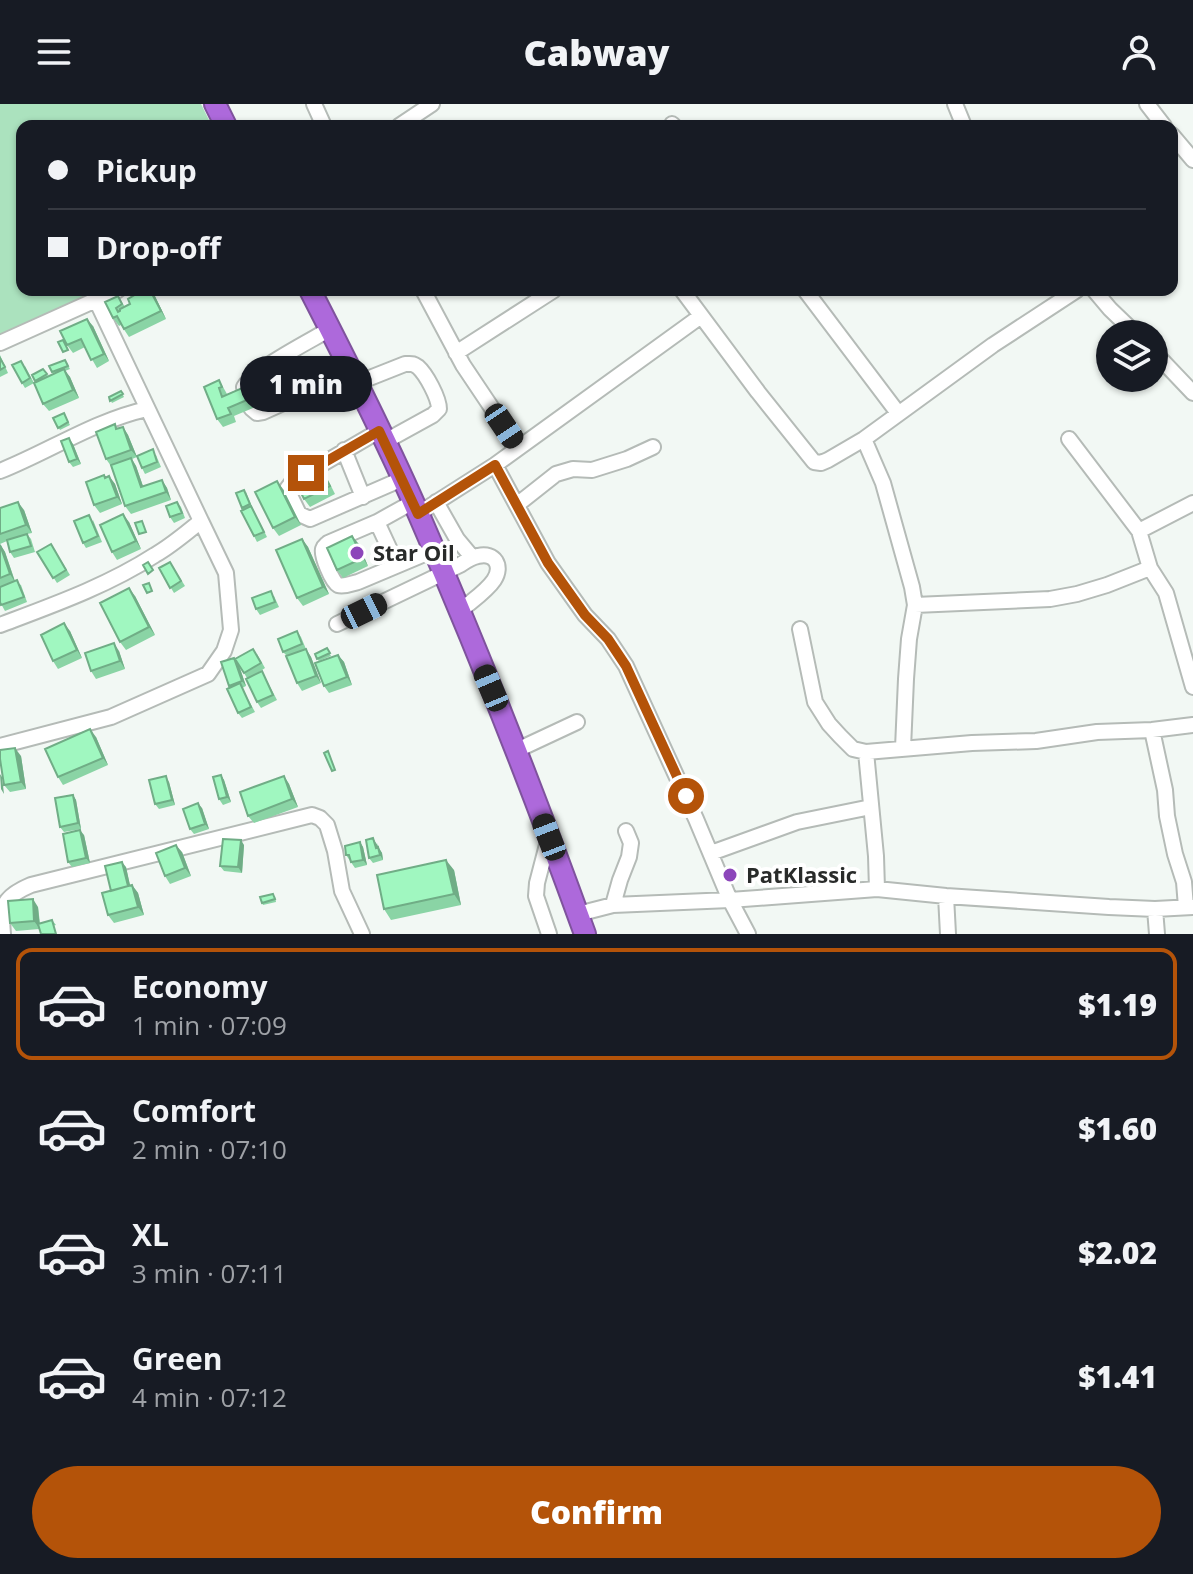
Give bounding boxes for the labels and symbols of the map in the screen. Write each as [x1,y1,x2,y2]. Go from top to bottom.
callout: 1 min [240,357,372,413]
car [481,399,527,453]
route end [288,455,324,491]
place label: Star Oil [373,537,455,567]
marker: Star Oil [348,544,366,562]
car [337,590,391,632]
car [471,661,511,715]
route start [668,778,704,814]
car [529,810,569,864]
place label: PatKlassic [746,859,857,889]
marker: PatKlassic [721,866,739,884]

